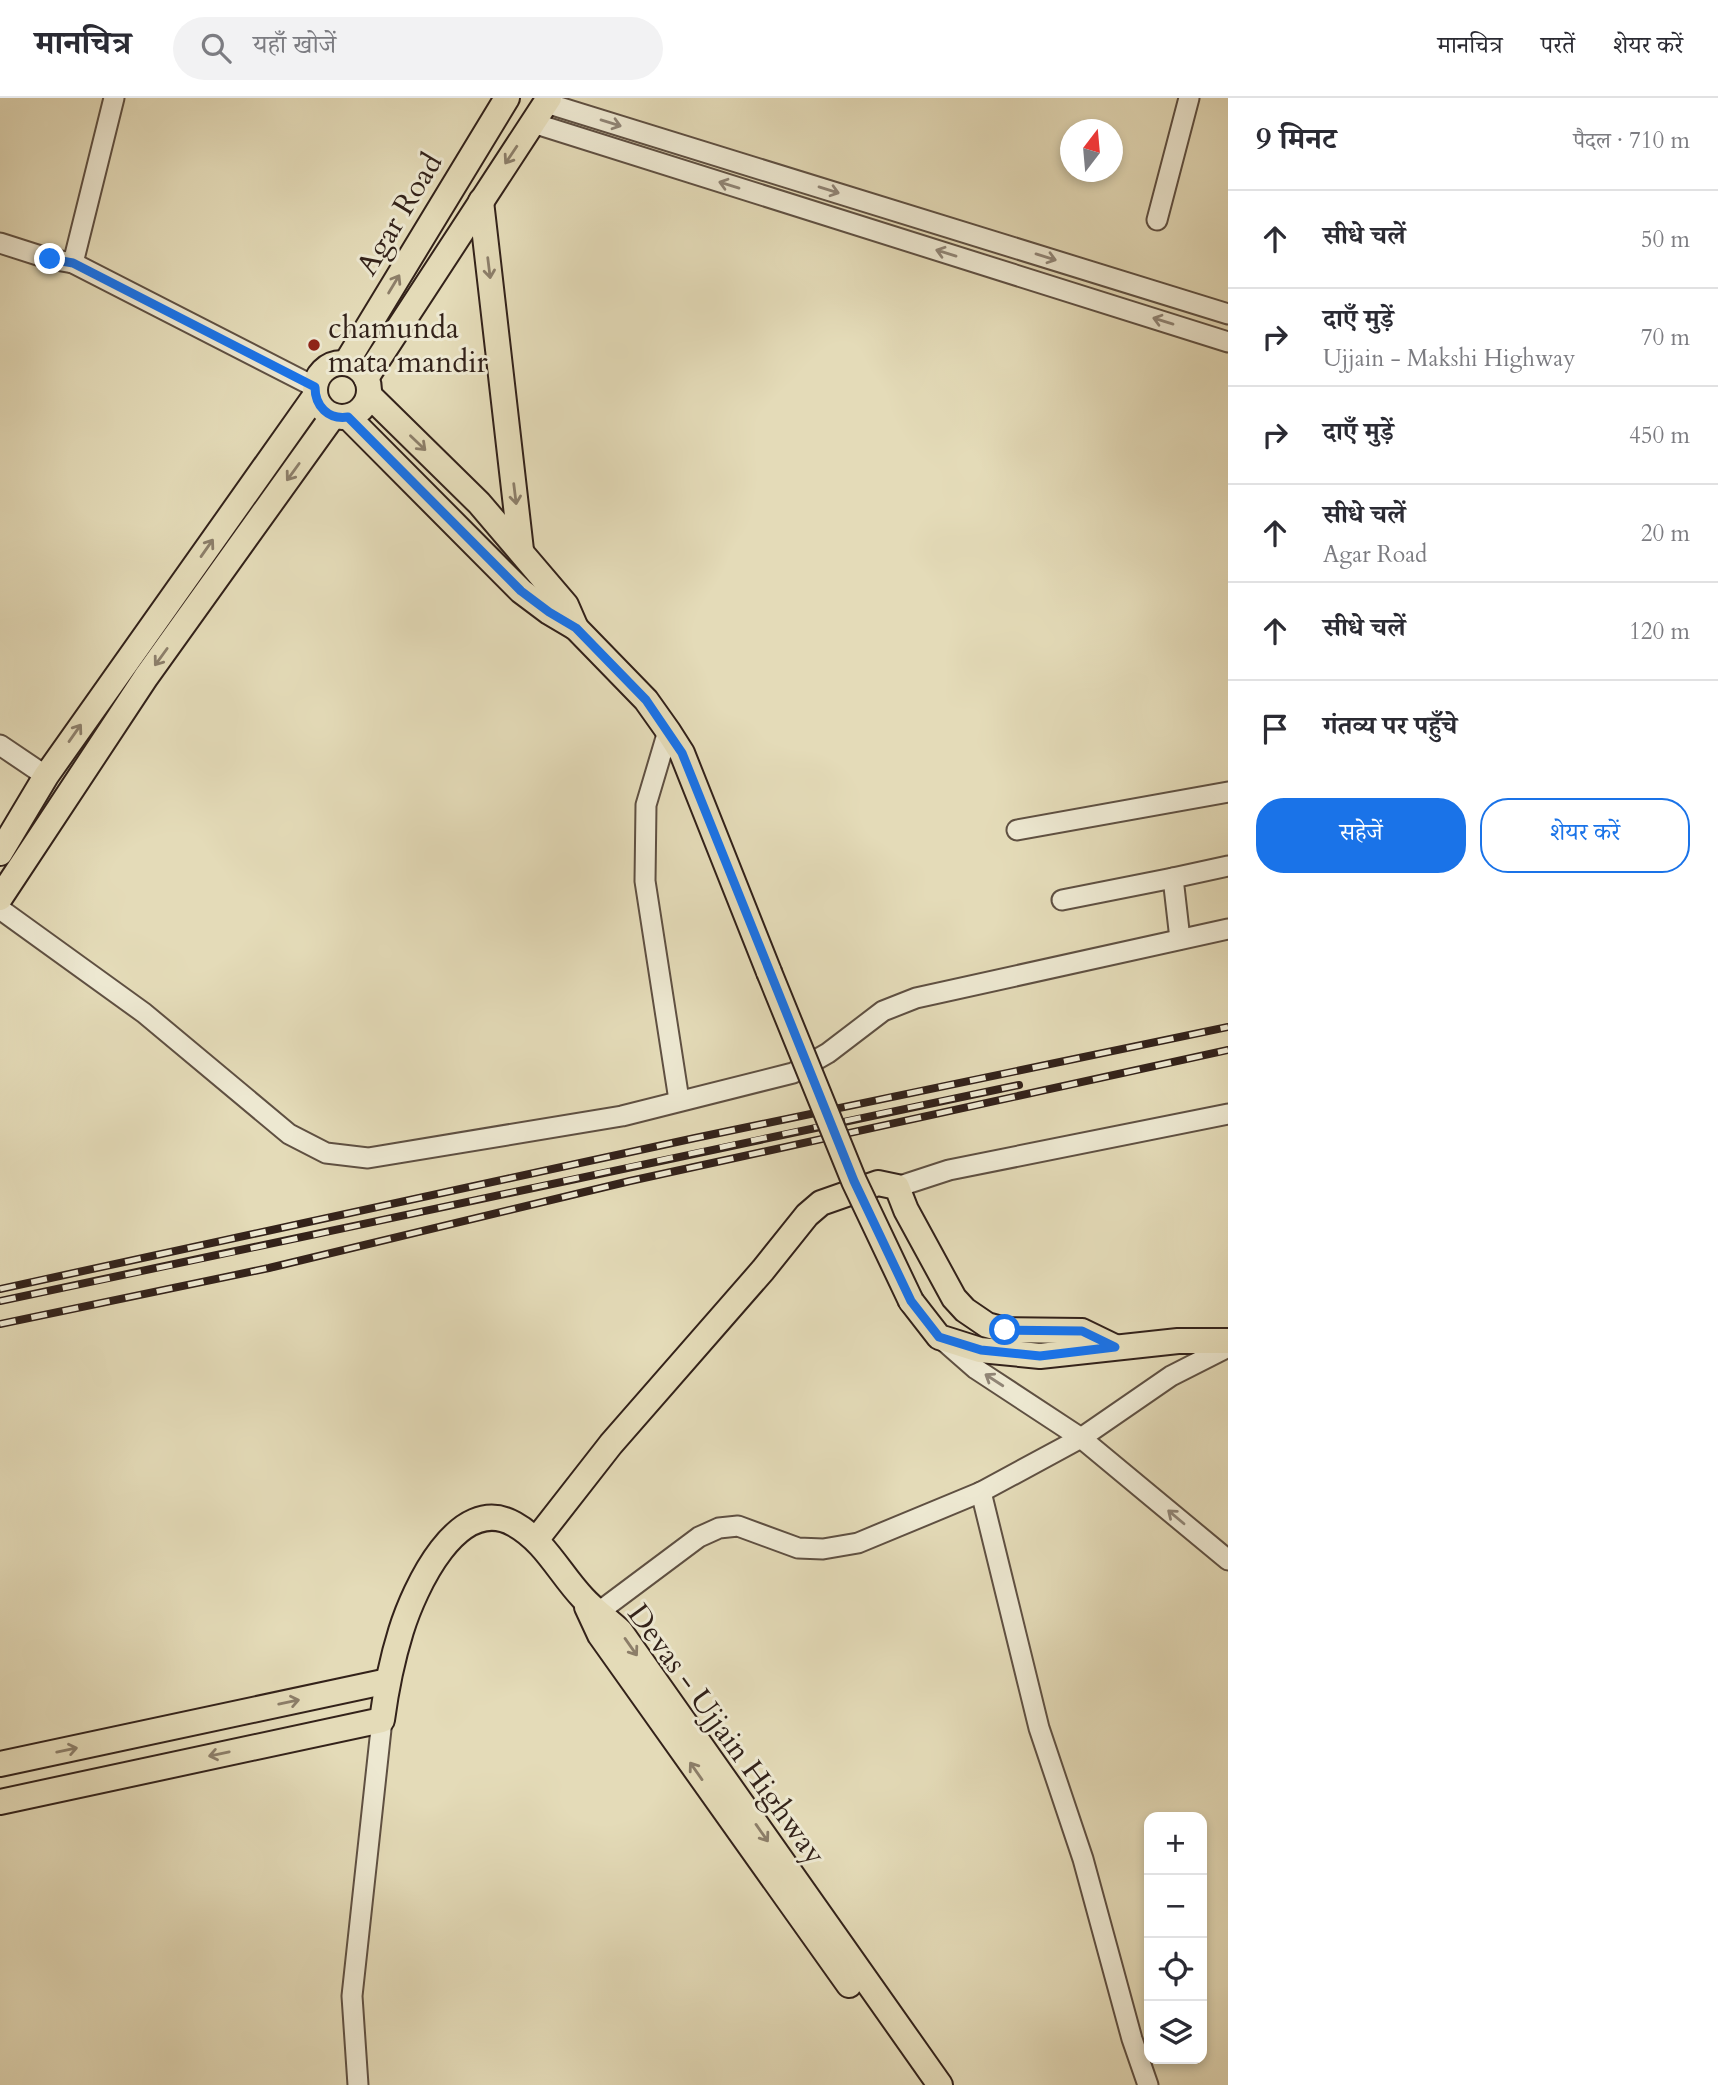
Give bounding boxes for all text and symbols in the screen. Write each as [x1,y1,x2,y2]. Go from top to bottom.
search box [173,17,663,80]
text: मानचित्र [35,21,131,66]
text: यहाँ खोजें [253,27,336,62]
icon: search [197,29,235,67]
text: मानचित्र [1438,29,1503,62]
text: परतें [1541,29,1575,62]
text: शेयर करें [1613,29,1683,62]
one-way arrow [600,117,622,130]
north arrow [1060,119,1123,182]
text: 9 मिनट [1256,119,1336,160]
text: पैदल · 710 m [1573,125,1690,156]
street label: Agar Road [347,145,452,283]
one-way arrow [504,145,519,164]
one-way arrow [718,177,740,190]
one-way arrow [817,185,839,197]
text: सीधे चलें [1323,218,1405,253]
icon: ahead [1256,220,1294,258]
text: 50 m [1641,224,1690,255]
route end [34,243,65,274]
one-way arrow [935,246,957,259]
one-way arrow [1035,252,1057,265]
one-way arrow [482,257,495,279]
one-way arrow [387,274,401,294]
text: दाएँ मुड़ें [1323,301,1394,336]
place label: chamunda mata mandir [328,308,488,383]
one-way arrow [1152,314,1174,327]
icon: right [1256,318,1294,356]
text: 70 m [1641,322,1690,353]
marker: chamunda mata mandir [306,337,322,353]
text: Ujjain - Makshi Highway [1323,343,1575,374]
text: दाएँ मुड़ें [1323,414,1394,449]
icon: right [1256,416,1294,454]
text: 450 m [1629,420,1690,451]
one-way arrow [409,434,426,451]
one-way arrow [286,462,300,481]
one-way arrow [508,483,521,505]
text: सीधे चलें [1323,497,1405,532]
icon: ahead [1256,514,1294,552]
text: 20 m [1641,518,1690,549]
one-way arrow [200,539,214,558]
text: Agar Road [1323,539,1427,570]
text: सीधे चलें [1323,610,1405,645]
icon: ahead [1256,612,1294,650]
text: 120 m [1629,616,1690,647]
one-way arrow [154,647,168,666]
text: गंतव्य पर पहुँचे [1323,708,1457,743]
icon: arrive [1256,710,1294,748]
one-way arrow [68,724,83,743]
button: सहेजें [1256,798,1466,873]
button: शेयर करें [1480,798,1690,873]
route start [989,1314,1020,1345]
one-way arrow [984,1373,1004,1387]
one-way arrow [1167,1509,1185,1524]
street label: Devas - Ujjain Highway [618,1596,835,1873]
one-way arrow [624,1637,638,1656]
one-way arrow [277,1695,300,1709]
one-way arrow [55,1743,78,1757]
one-way arrow [208,1748,231,1762]
one-way arrow [689,1762,703,1781]
map controls [1144,1812,1207,2064]
button: + [1144,1812,1207,1875]
one-way arrow [755,1823,769,1842]
button: − [1144,1875,1207,1938]
button: locate [1144,1938,1207,2001]
button: layers [1144,2001,1207,2064]

